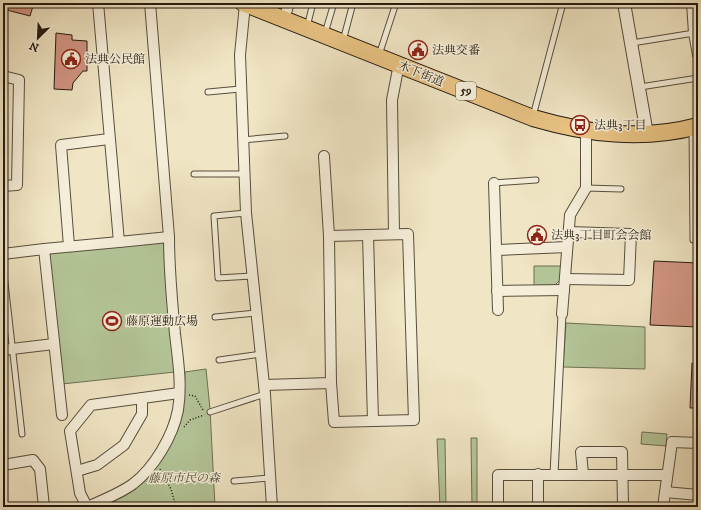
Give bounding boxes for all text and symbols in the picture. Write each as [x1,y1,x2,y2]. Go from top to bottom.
north arrow [18,18,58,58]
text: N [27,38,41,54]
public building icon: 法典交番 [407,39,429,61]
place label: 法典交番 [432,43,480,58]
public building icon: 法典公民館 [60,48,82,70]
place label: 法典公民館 [85,52,145,67]
street label: 木下街道 [396,58,446,90]
road number: 59 [456,82,476,100]
bus stop icon: 法典3丁目 [569,114,591,136]
place label: 法典3丁目 [594,118,646,133]
public building icon: 法典3丁目町会会館 [526,224,548,246]
place label: 法典3丁目町会会館 [551,228,651,243]
sports icon: 藤原運動広場 [101,310,123,332]
place label: 藤原運動広場 [126,314,198,329]
park label: 藤原市民の森 [148,471,222,486]

